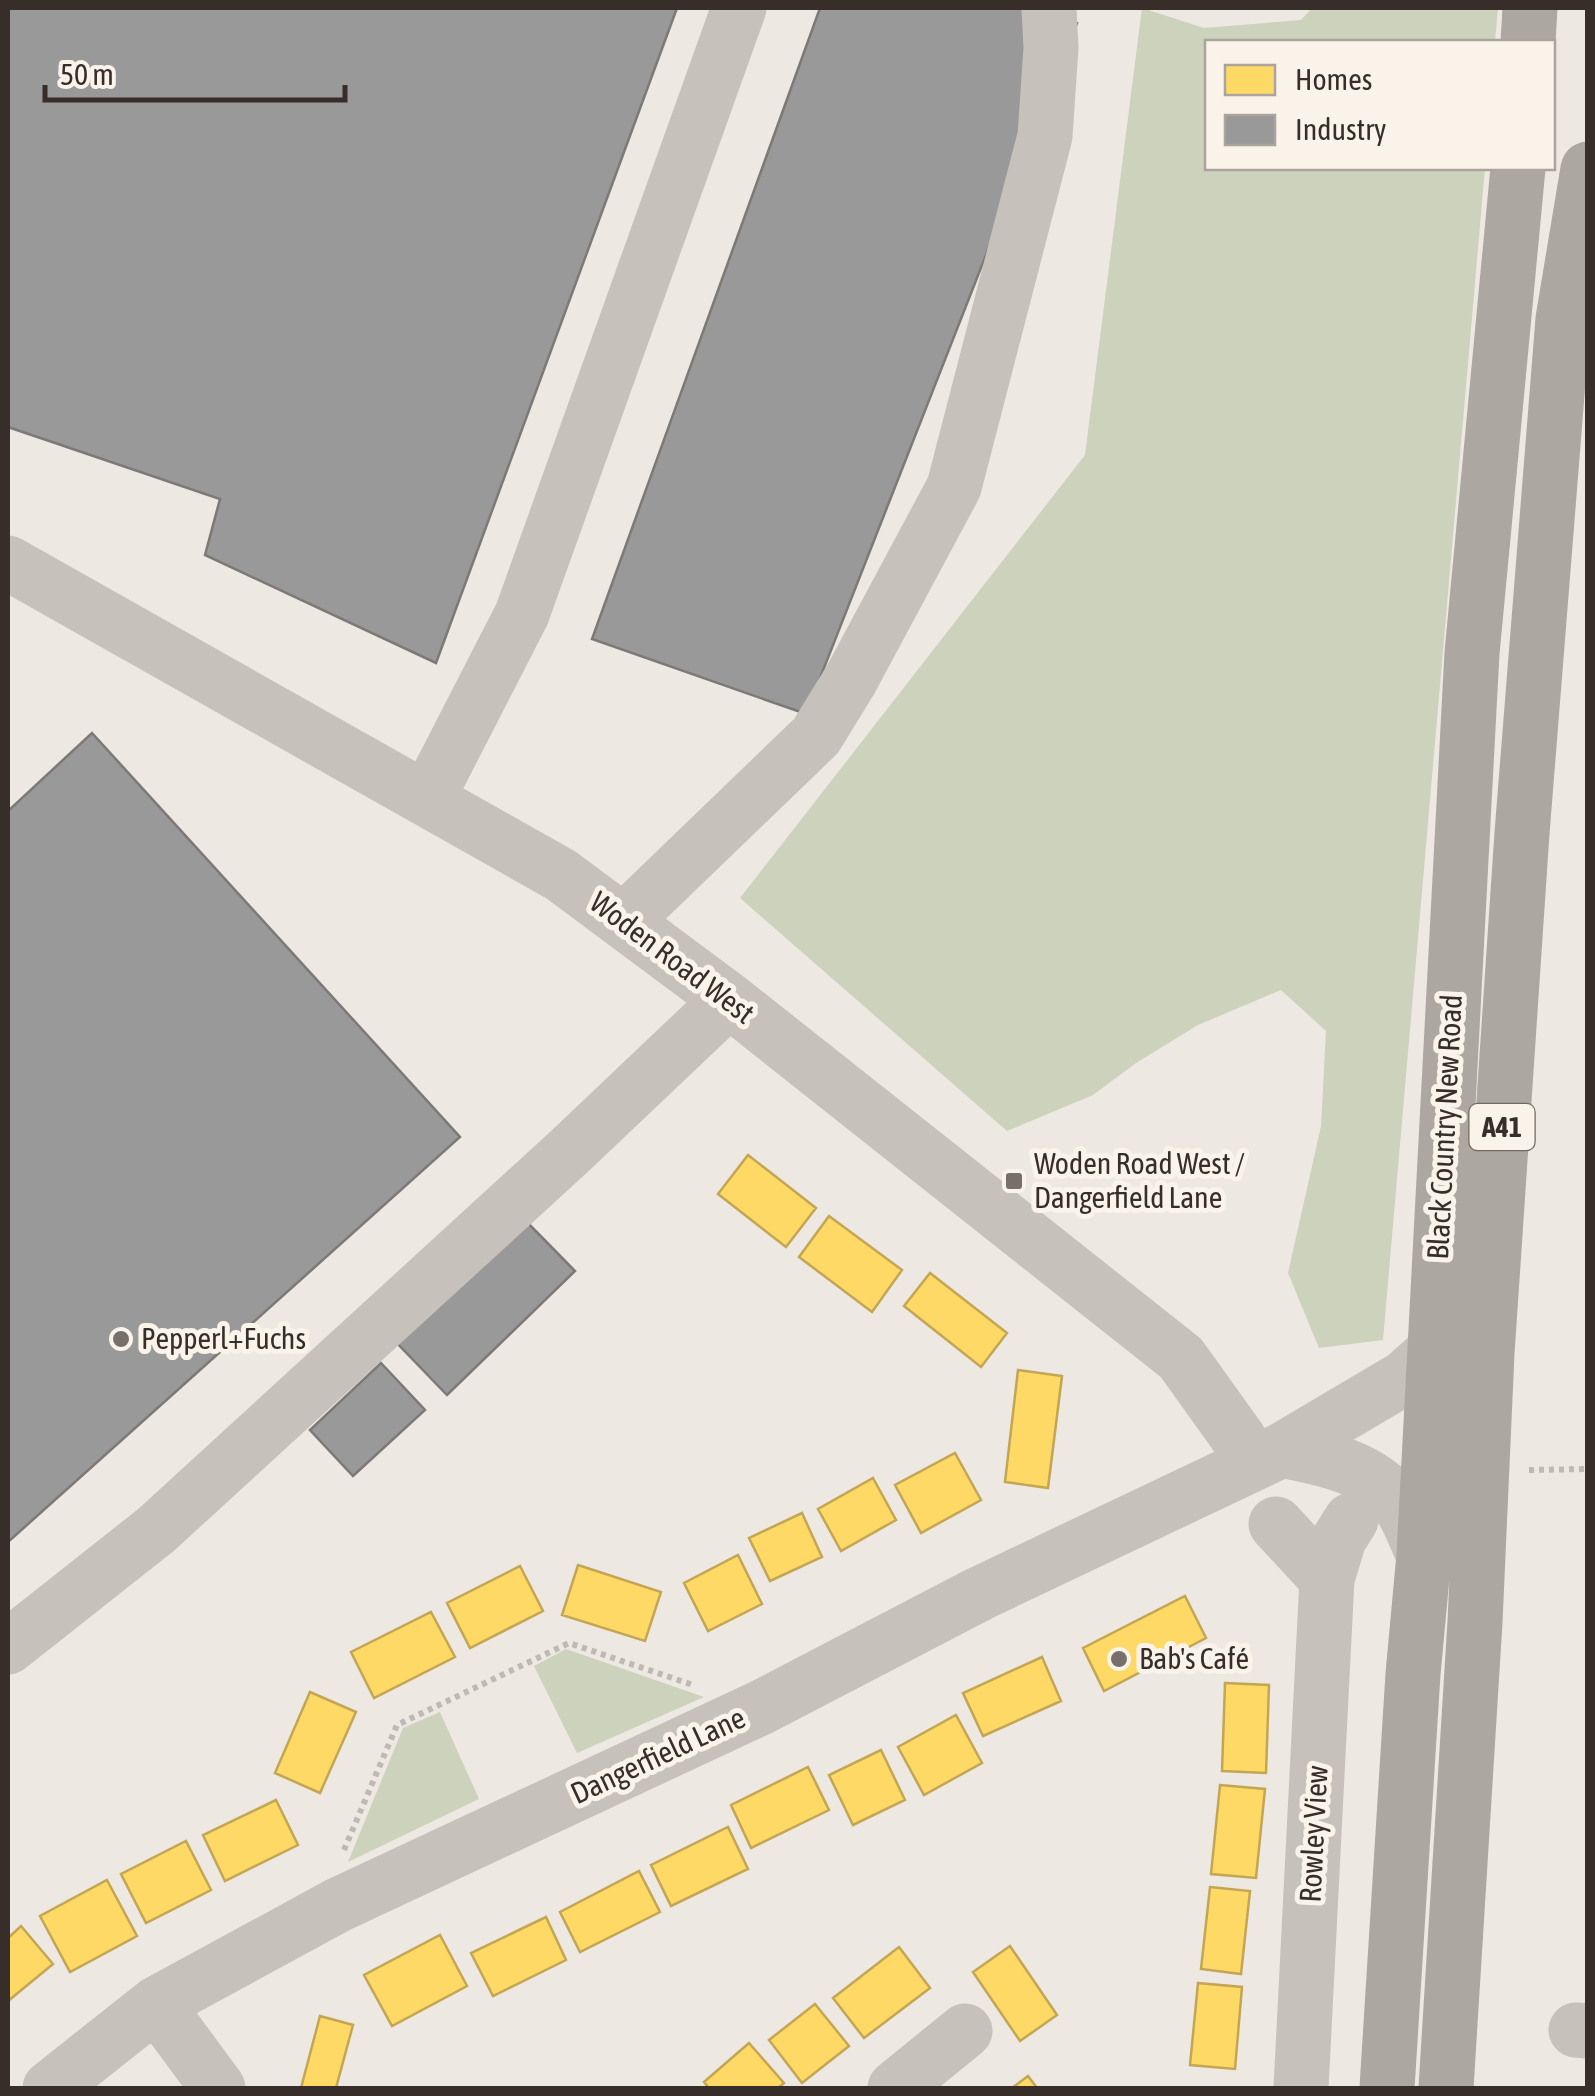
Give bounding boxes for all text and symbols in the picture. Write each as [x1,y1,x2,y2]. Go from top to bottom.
scale bar [45,40,345,102]
legend [1205,40,1555,170]
text: 50 m [60,57,114,91]
text: Homes [1295,62,1372,96]
text: Industry [1295,112,1386,146]
street label: Woden Road West [584,884,761,1030]
street label: Black Country New Road [1420,994,1468,1260]
road number: A41 [1470,1104,1534,1150]
place label: Woden Road West / Dangerfield Lane [1034,1146,1245,1214]
marker: Woden Road West / Dangerfield Lane [1003,1170,1025,1192]
place label: Pepperl+Fuchs [141,1321,306,1355]
marker: Pepperl+Fuchs [110,1328,132,1350]
place label: Bab's Café [1139,1641,1249,1675]
marker: Bab's Café [1108,1648,1130,1670]
street label: Dangerfield Lane [565,1700,750,1810]
street label: Rowley View [1292,1765,1334,1903]

